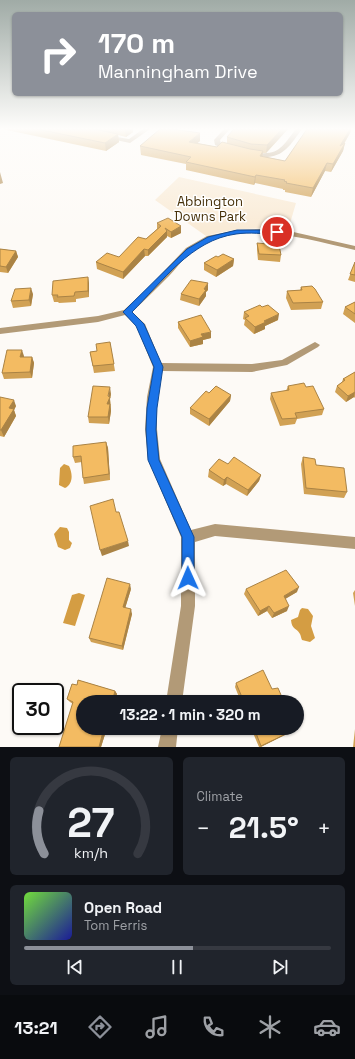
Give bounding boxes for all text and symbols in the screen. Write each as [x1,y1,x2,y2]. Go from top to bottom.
text: 170 m [98,25,175,61]
icon: right [32,28,84,80]
text: Manningham Drive [98,60,258,83]
park label: Abbington Downs Park [174,193,246,225]
pin [260,215,294,249]
icon: arrive [266,221,288,243]
position arrow [167,557,209,599]
speed limit sign: 30 [12,683,64,735]
text: 13:22 · 1 min · 320 m [120,705,260,724]
text: Climate [197,788,243,805]
text: 27 [68,796,115,849]
text: 21.5° [229,808,299,847]
text: − [197,814,210,842]
text: + [317,814,331,842]
text: km/h [74,844,108,862]
text: Open Road [84,898,162,917]
text: Tom Ferris [84,917,147,934]
icon: previous [64,956,86,978]
icon: pause [166,956,188,978]
icon: next [269,956,291,978]
icon: directions [86,1013,114,1041]
icon: music [143,1013,171,1041]
icon: phone [199,1013,227,1041]
icon: climate [256,1013,284,1041]
icon: car [313,1013,341,1041]
text: 13:21 [14,1016,58,1039]

